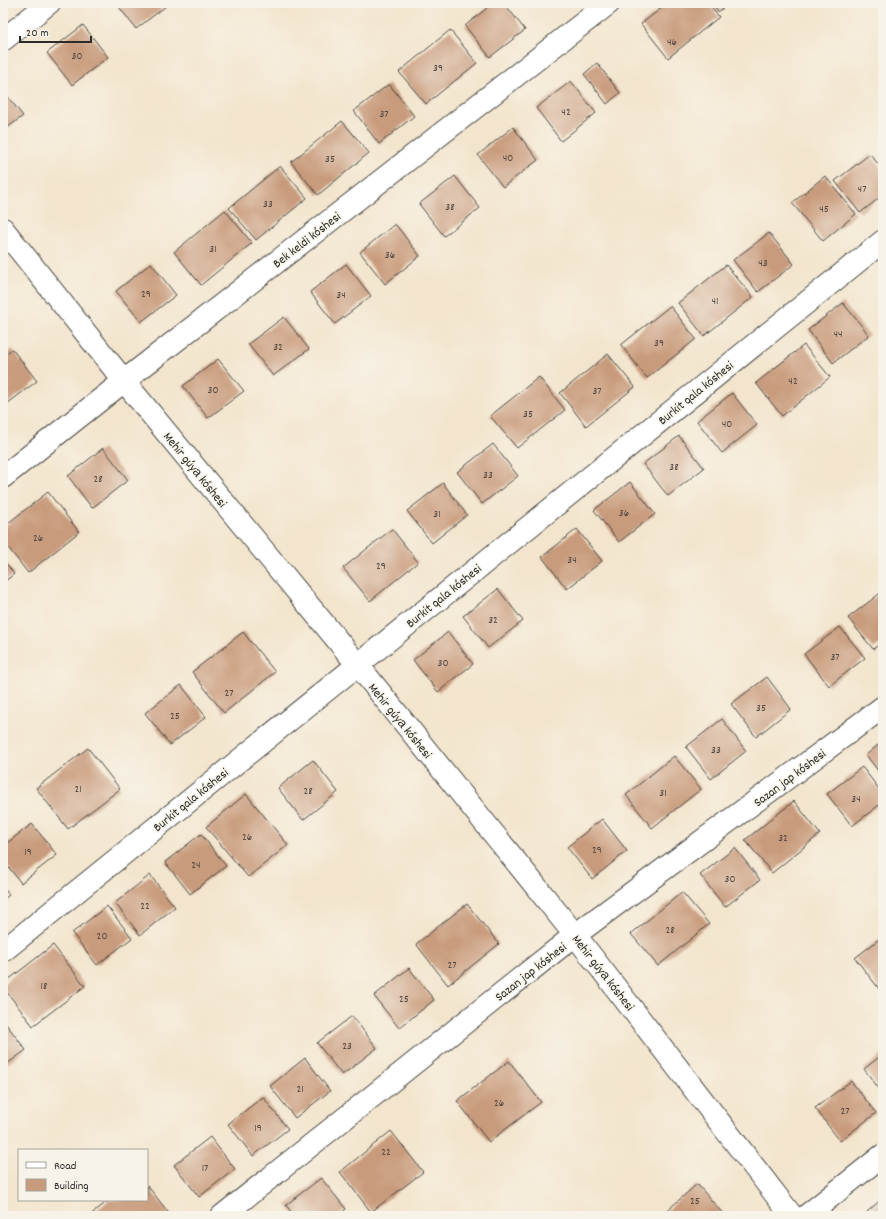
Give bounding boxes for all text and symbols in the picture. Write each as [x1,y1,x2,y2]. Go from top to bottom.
scale bar [20,18,91,44]
text: 20 m [26,25,49,42]
house number: 46 [667,35,677,51]
house number: 30 [72,49,82,65]
house number: 39 [433,61,443,77]
house number: 42 [561,105,571,121]
house number: 37 [379,107,389,123]
house number: 40 [503,151,513,167]
house number: 35 [325,152,335,168]
house number: 47 [858,182,866,198]
house number: 33 [263,197,273,213]
house number: 38 [445,200,455,216]
house number: 45 [819,202,829,218]
street label: Bek keldi kóshesi [269,208,346,274]
house number: 31 [209,242,217,258]
house number: 36 [385,248,395,264]
house number: 43 [758,256,768,272]
house number: 29 [141,287,151,303]
house number: 34 [336,288,346,304]
house number: 41 [712,294,718,310]
house number: 44 [833,327,843,343]
house number: 39 [654,336,664,352]
house number: 32 [273,340,283,356]
street label: Burkit qala kóshesi [655,357,739,430]
house number: 42 [788,374,798,390]
house number: 30 [208,383,218,399]
house number: 37 [592,384,602,400]
house number: 35 [523,407,533,423]
house number: 40 [722,417,732,433]
street label: Mehir gúyа kóshesi [158,429,231,513]
house number: 38 [669,460,679,476]
house number: 33 [483,468,493,484]
house number: 28 [93,472,103,488]
house number: 36 [619,506,629,522]
house number: 31 [433,507,441,523]
house number: 26 [33,531,43,547]
house number: 34 [567,553,577,569]
house number: 29 [376,559,386,575]
street label: Burkit qala kóshesi [403,560,487,633]
house number: 32 [488,613,498,629]
house number: 37 [830,650,840,666]
house number: 30 [438,656,448,672]
street label: Mehir gúyа kóshesi [363,680,436,764]
house number: 27 [224,686,234,702]
house number: 35 [756,701,766,717]
house number: 25 [170,709,180,725]
house number: 33 [711,743,721,759]
street label: Sazan jap kóshesi [750,745,831,813]
street label: Burkit qala kóshesi [150,764,234,837]
house number: 21 [74,782,82,798]
house number: 28 [303,784,313,800]
house number: 31 [659,786,667,802]
house number: 34 [851,792,861,808]
house number: 26 [242,830,252,846]
house number: 32 [778,831,788,847]
house number: 29 [592,843,602,859]
house number: 19 [24,845,32,861]
house number: 24 [191,858,201,874]
house number: 30 [725,872,735,888]
house number: 22 [140,899,150,915]
house number: 28 [665,923,675,939]
house number: 20 [97,929,107,945]
street label: Mehir gúyа kóshesi [566,931,638,1016]
street label: Sazan jap kóshesi [492,938,572,1007]
house number: 27 [447,958,457,974]
house number: 18 [41,979,47,995]
house number: 25 [399,992,409,1008]
house number: 23 [342,1039,352,1055]
house number: 21 [296,1082,304,1098]
house number: 26 [494,1096,504,1112]
house number: 27 [840,1104,850,1120]
house number: 19 [254,1121,262,1137]
house number: 22 [381,1145,391,1161]
legend [18,1149,148,1201]
text: Road [54,1158,76,1175]
house number: 17 [202,1161,208,1177]
text: Building [54,1178,89,1195]
house number: 25 [690,1194,700,1210]

